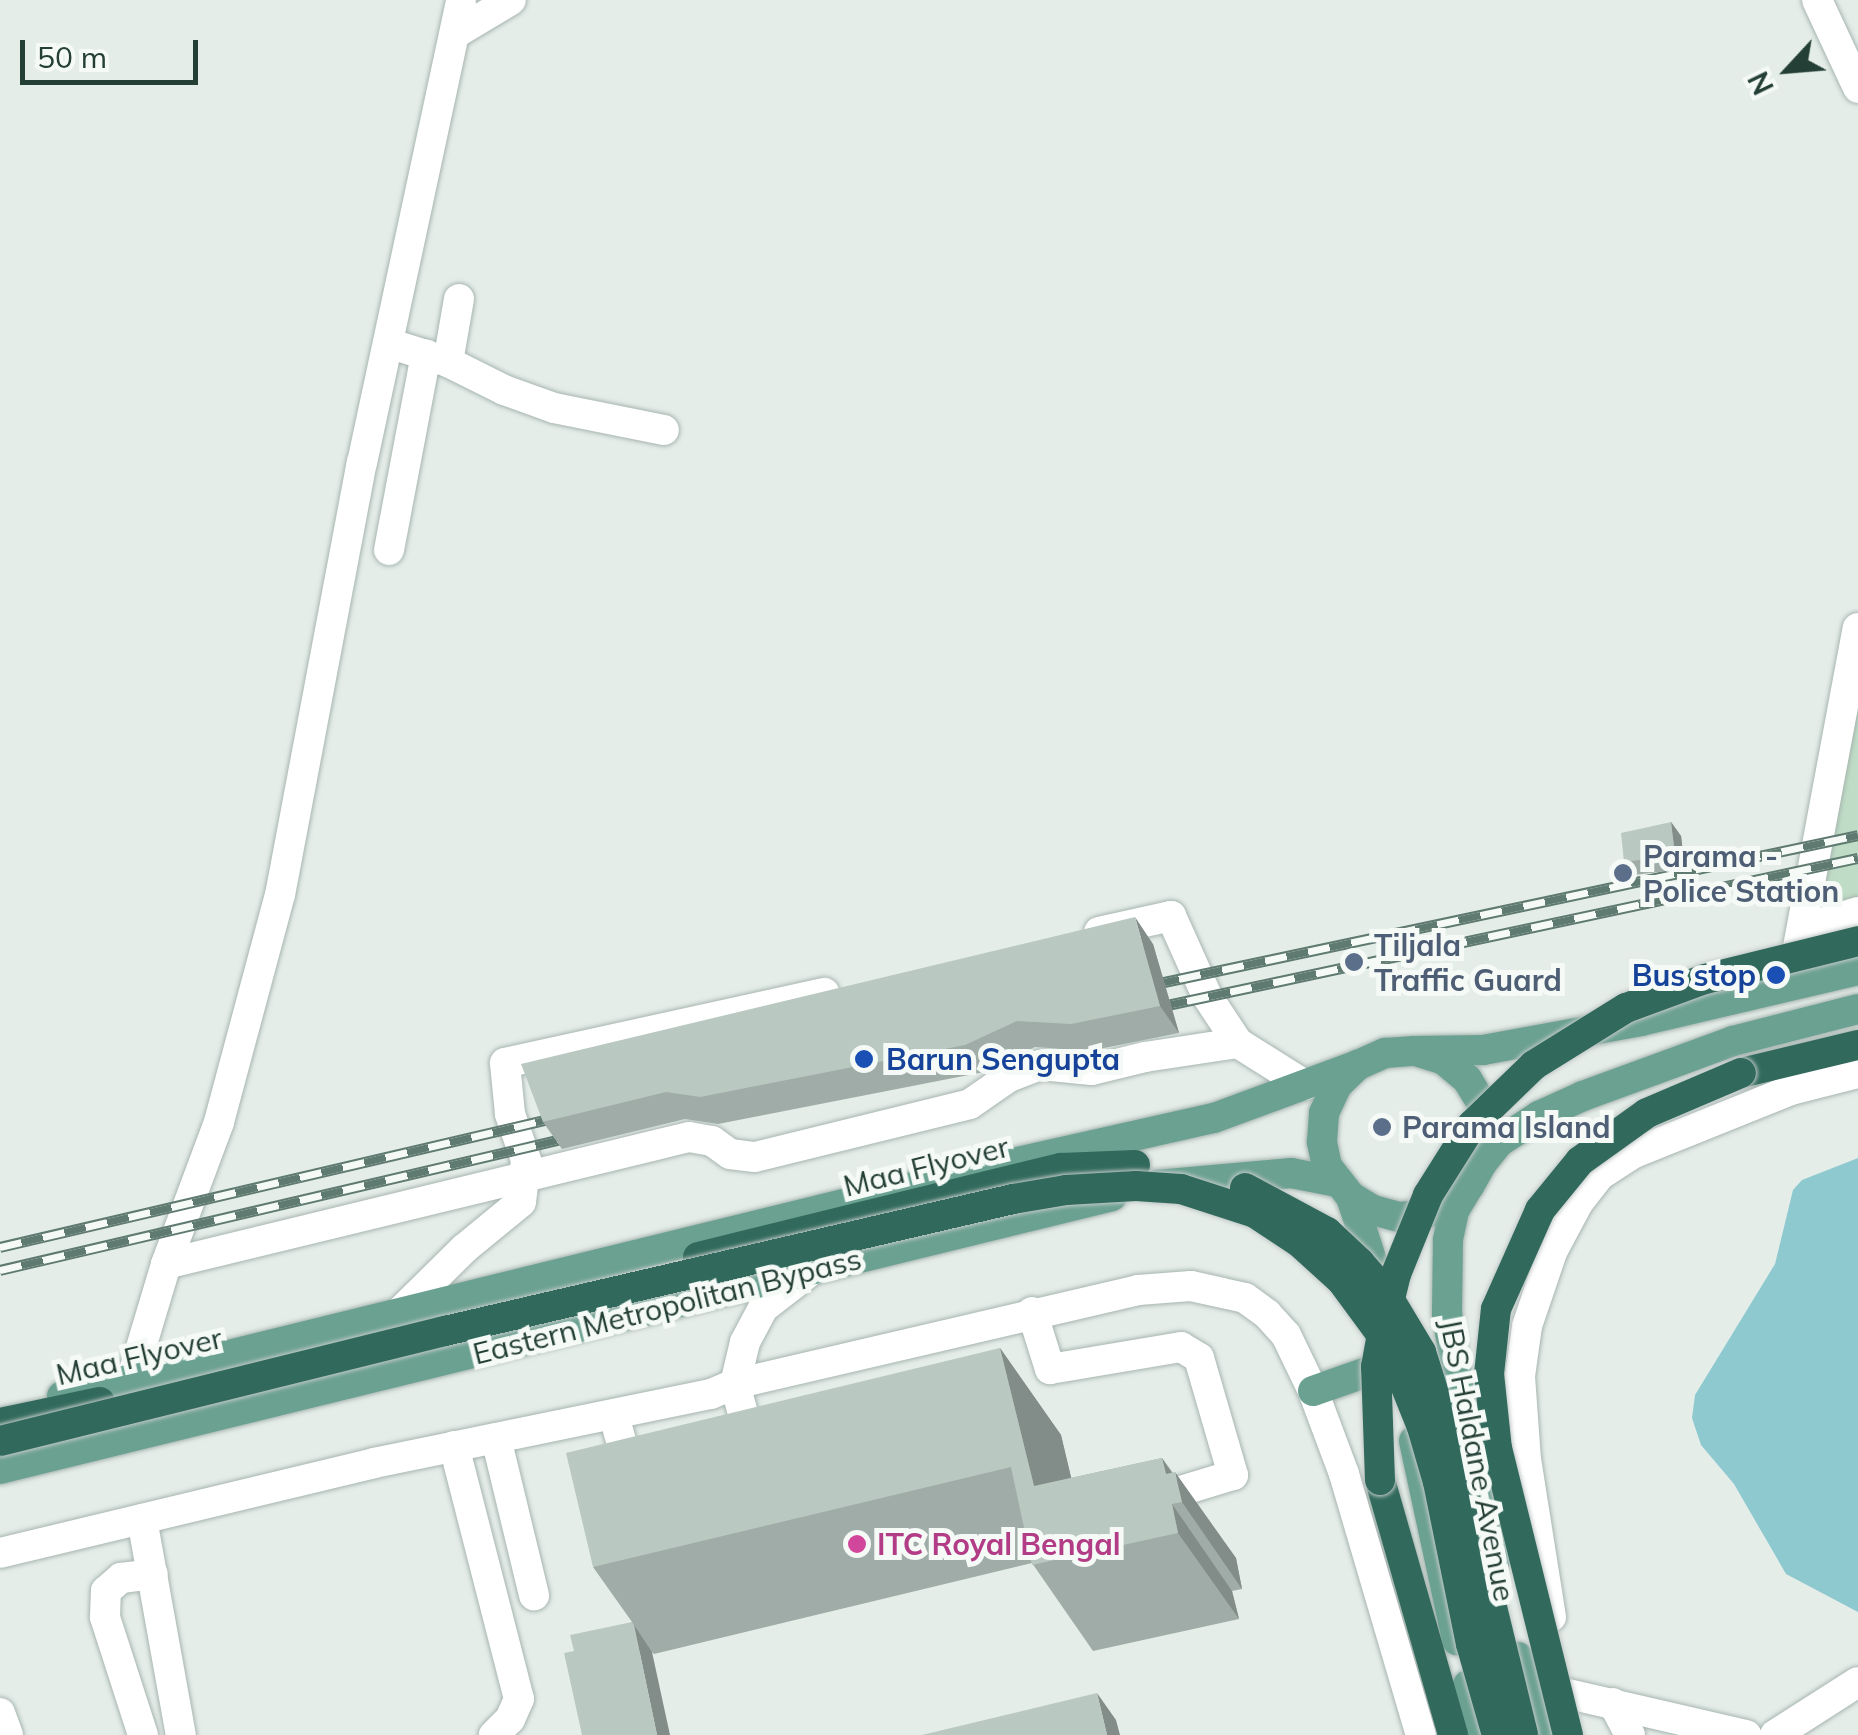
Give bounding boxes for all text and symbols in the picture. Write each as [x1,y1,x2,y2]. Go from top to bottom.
scale bar [25,20,202,82]
north arrow [1738,20,1838,120]
text: 50 m [37,38,107,76]
text: N [1740,66,1781,101]
place label: Parama - Police Station [1643,838,1839,908]
marker: Parama - Police Station [1612,862,1634,884]
place label: Tiljala Traffic Guard [1374,927,1562,998]
marker: Tiljala Traffic Guard [1343,951,1365,973]
place label: Bus stop [1632,957,1756,993]
marker: Bus stop [1765,964,1787,986]
place label: Barun Sengupta [886,1041,1120,1077]
marker: Barun Sengupta [851,1046,877,1072]
place label: Parama Island [1402,1109,1611,1145]
marker: Parama Island [1371,1116,1393,1138]
street label: Maa Flyover [840,1128,1012,1204]
street label: Eastern Metropolitan Bypass [469,1240,865,1372]
street label: JBS Haldane Avenue [1433,1316,1523,1604]
street label: Maa Flyover [53,1319,225,1393]
place label: ITC Royal Bengal [877,1526,1121,1562]
marker: ITC Royal Bengal [846,1533,868,1555]

